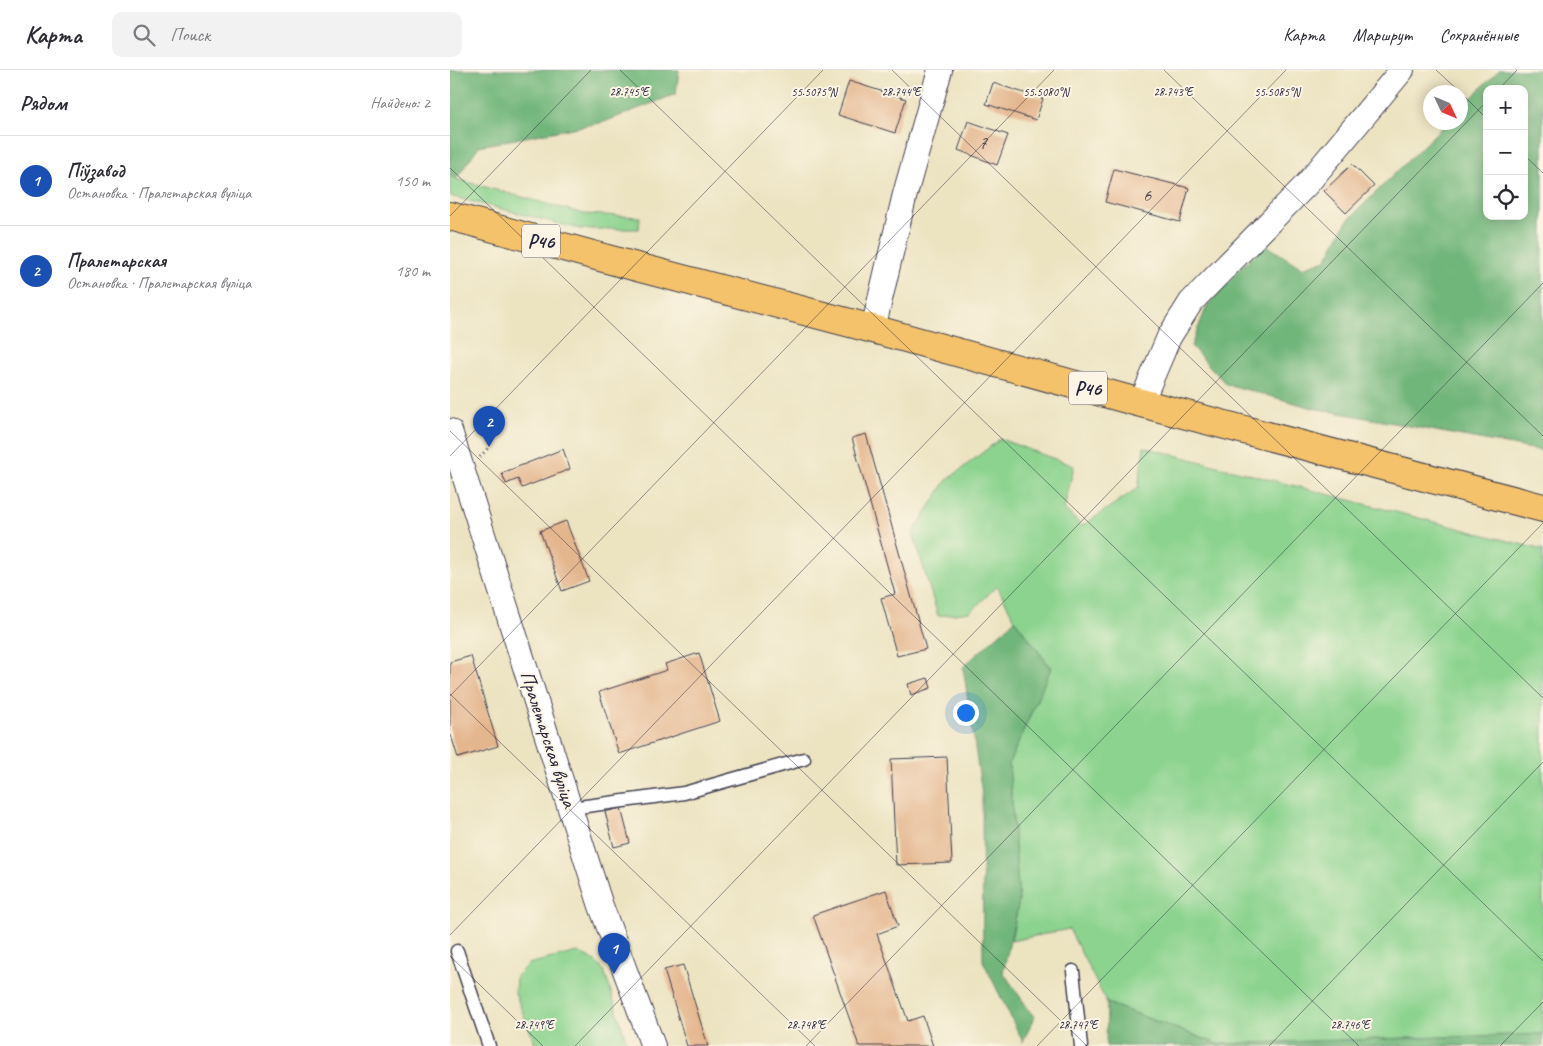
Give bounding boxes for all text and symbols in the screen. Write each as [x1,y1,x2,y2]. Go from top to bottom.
search box [112,12,462,57]
text: Карта [25,20,82,50]
icon: search [130,21,158,49]
text: Поиск [170,23,210,47]
text: Карта [1283,24,1324,46]
text: Маршрут [1352,24,1412,46]
text: Сохранённые [1440,24,1518,46]
text: 28.745°E [609,84,650,100]
text: 55.5075°N [791,84,838,100]
text: 28.744°E [881,84,922,100]
text: 55.5080°N [1023,84,1070,100]
text: 28.743°E [1153,84,1194,100]
text: 55.5085°N [1254,84,1301,100]
north arrow [1423,85,1468,130]
map controls [1483,85,1528,220]
button: + [1483,85,1528,130]
text: Рядом [20,90,67,116]
text: Найдено: 2 [370,93,430,113]
button: − [1483,130,1528,175]
house number: 7 [979,132,988,154]
text: Піўзавод [67,159,124,183]
text: 1 [32,171,40,191]
text: 150 m [396,171,430,191]
button: locate [1483,175,1528,220]
text: Остановка · Пралетарская вуліца [67,183,251,203]
house number: 6 [1143,184,1152,206]
road number: Р46 [522,224,560,258]
text: Пралетарская [67,249,166,273]
text: 2 [32,261,40,281]
text: 180 m [396,261,430,281]
text: Остановка · Пралетарская вуліца [67,273,251,293]
road number: Р46 [1069,372,1107,404]
pin: 2 [473,406,505,447]
street label: Пралетарская вуліца [515,668,583,812]
your location [953,700,979,726]
pin: 1 [598,933,630,974]
text: 28.749°E [514,1017,555,1033]
text: 28.748°E [786,1017,827,1033]
text: 28.747°E [1058,1017,1099,1033]
text: 28.746°E [1330,1017,1371,1033]

